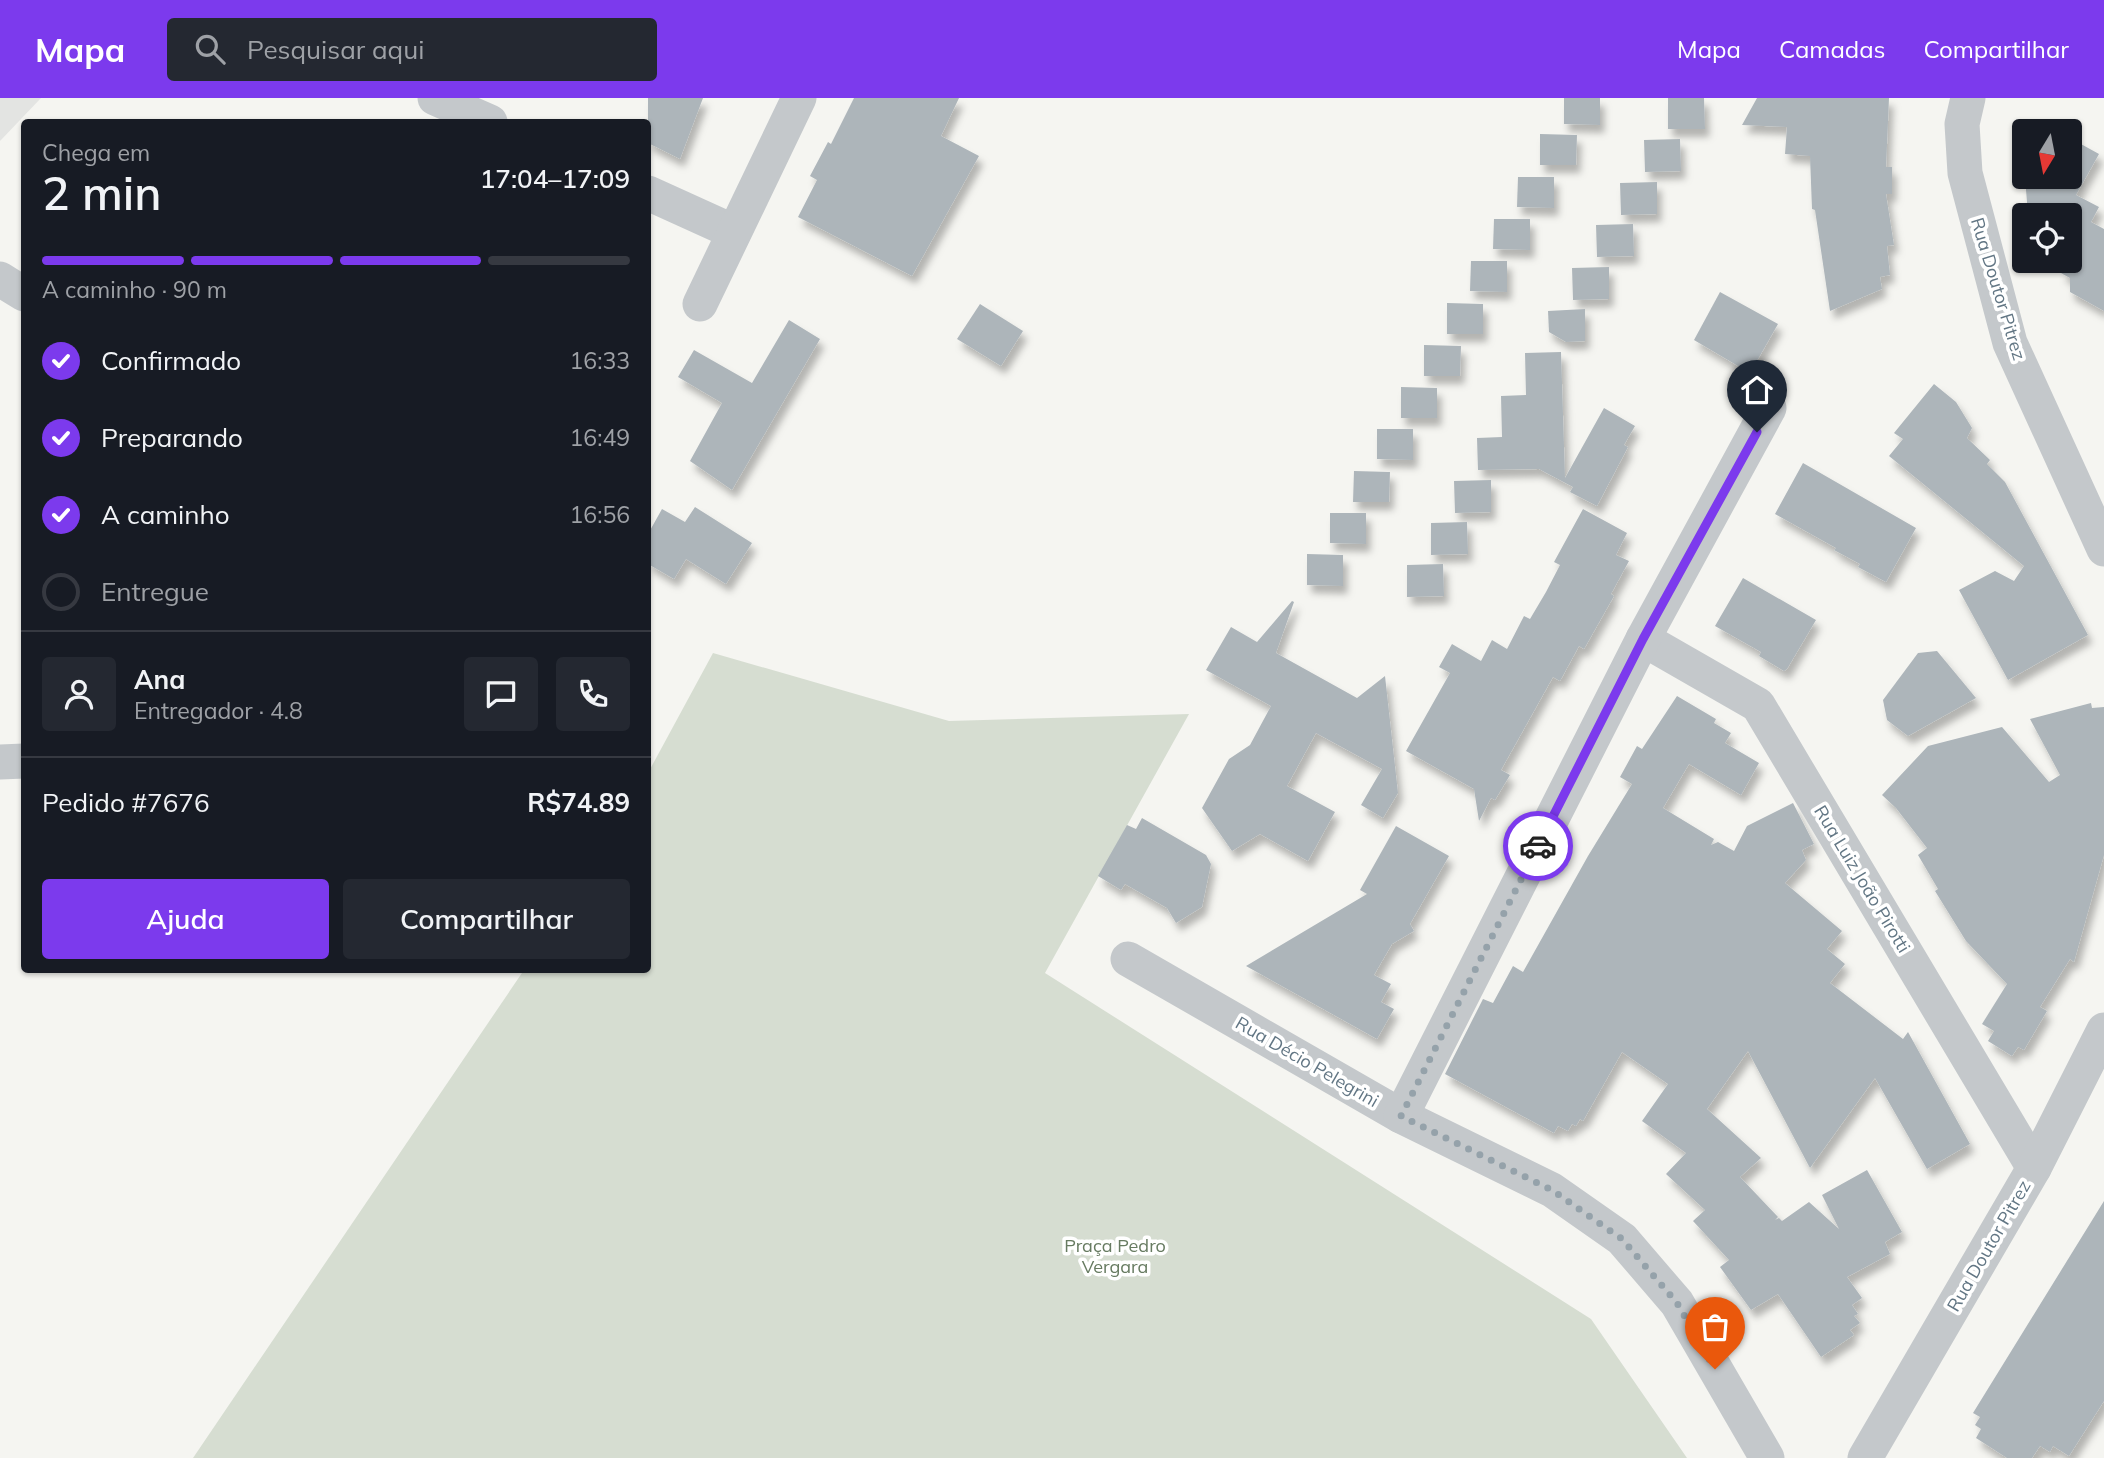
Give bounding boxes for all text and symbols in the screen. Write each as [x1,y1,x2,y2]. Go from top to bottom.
search box [167,18,657,81]
text: Mapa [35,29,125,70]
icon: search [191,30,229,68]
text: Pesquisar aqui [247,33,424,66]
text: Mapa [1677,34,1741,64]
text: Camadas [1779,34,1886,64]
text: Compartilhar [1924,34,2069,64]
north arrow [2012,119,2082,189]
map controls [2012,119,2082,273]
text: Chega em [42,138,150,167]
text: 17:04–17:09 [480,162,630,195]
text: 2 min [42,164,161,222]
button: locate [2012,203,2082,273]
street label: Rua Doutor Pitrez [1966,215,2031,363]
text: A caminho · 90 m [42,275,227,304]
icon: check [42,342,80,380]
text: Confirmado [101,344,241,377]
text: 16:33 [570,346,630,375]
pin [1727,360,1787,432]
icon: home [1738,371,1776,409]
icon: check [42,419,80,457]
text: Preparando [101,421,243,454]
text: 16:49 [570,423,630,452]
icon: check [42,496,80,534]
text: A caminho [101,498,230,531]
text: 16:56 [570,500,630,529]
text: Entregue [101,575,209,608]
button: person [42,657,116,731]
button: chat [464,657,538,731]
button: phone [556,657,630,731]
text: Ana [134,663,185,696]
text: Entregador · 4.8 [134,696,303,725]
text: Pedido #7676 [42,786,210,819]
text: R$74.89 [527,786,630,819]
street label: Rua Luiz João Pirotti [1809,801,1916,957]
courier [1503,811,1573,881]
icon: car [1519,827,1557,865]
button: Ajuda [42,879,329,959]
button: Compartilhar [343,879,630,959]
street label: Rua Décio Pelegrini [1232,1011,1383,1112]
street label: Rua Doutor Pitrez [1942,1176,2036,1316]
park label: Praça Pedro Vergara [1064,1234,1166,1278]
pin [1685,1297,1745,1369]
icon: bag [1696,1308,1734,1346]

